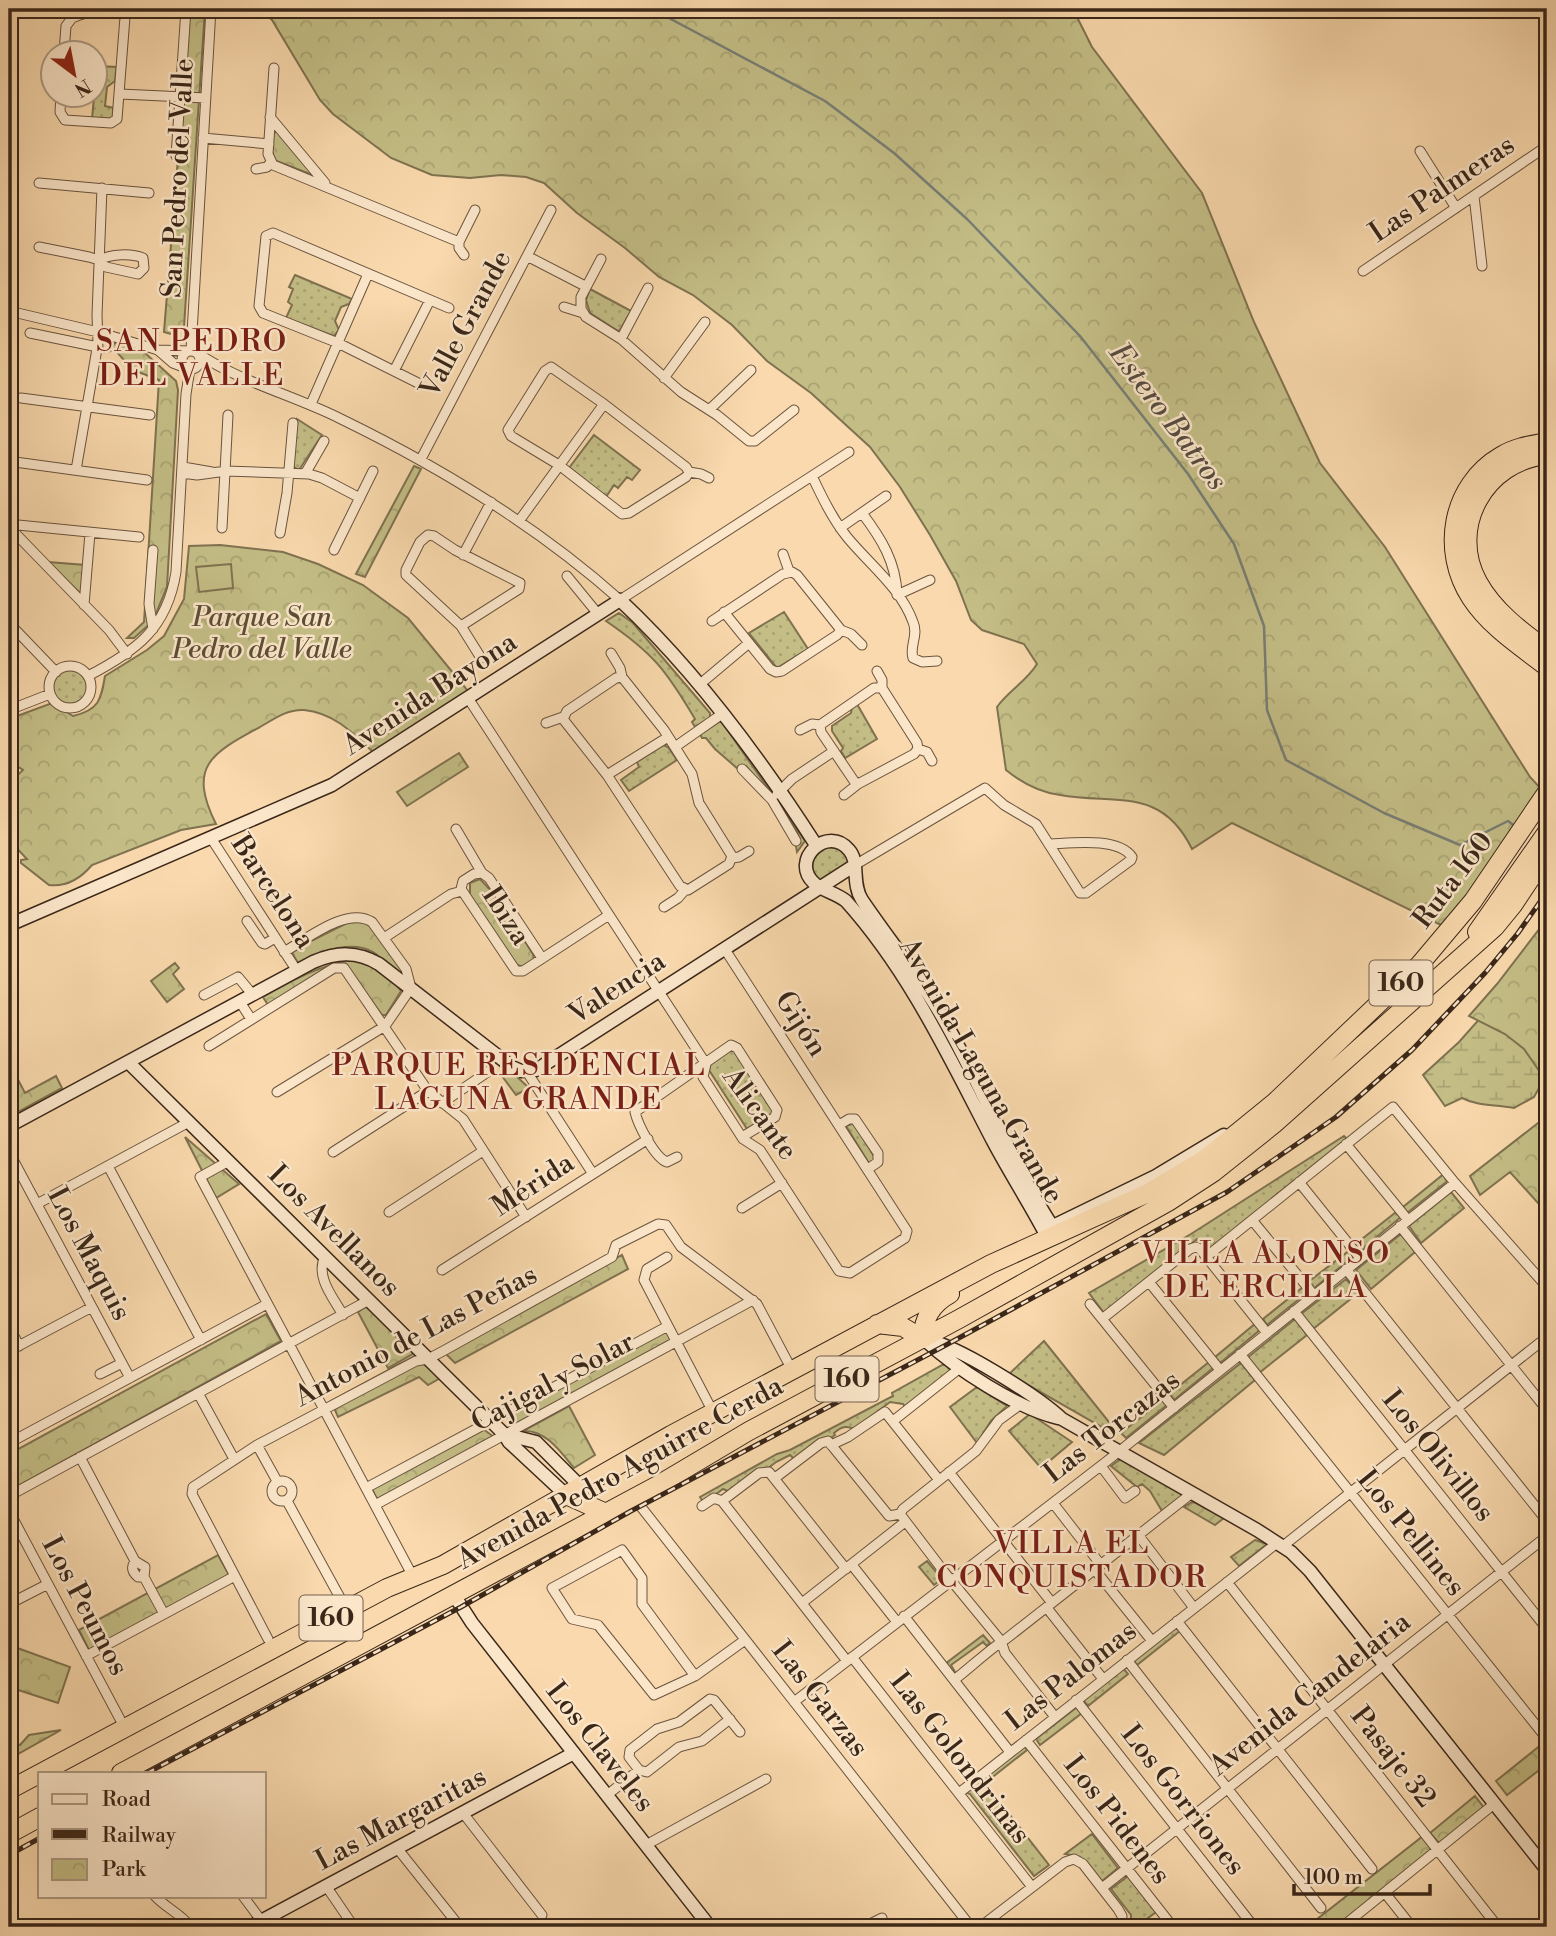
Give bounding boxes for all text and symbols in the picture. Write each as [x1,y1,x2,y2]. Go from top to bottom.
north arrow [38,38,108,108]
street label: San Pedro del Valle [154,57,202,299]
text: N [70,73,95,102]
street label: Las Palmeras [1363,128,1521,250]
street label: Valle Grande [412,244,519,405]
district label: SAN PEDRO DEL VALLE [96,323,288,395]
water label: Estero Batros [1099,334,1236,498]
park label: Parque San Pedro del Valle [171,600,352,667]
street label: Avenida Bayona [336,624,524,764]
street label: Ruta 160 [1405,825,1501,935]
street label: Barcelona [223,828,323,956]
street label: Ibiza [474,880,538,953]
street label: Avenida Laguna Grande [890,931,1071,1210]
street label: Valencia [561,943,673,1033]
road number: 160 [1370,960,1432,1006]
street label: Gijón [767,985,835,1064]
district label: PARQUE RESIDENCIAL LAGUNA GRANDE [331,1047,707,1119]
street label: Alicante [714,1060,805,1167]
street label: Mérida [485,1145,581,1224]
street label: Los Avellanos [260,1157,408,1305]
street label: Los Maquis [39,1181,139,1327]
district label: VILLA ALONSO DE ERCILLA [1140,1235,1391,1307]
street label: Antonio de Las Peñas [288,1257,543,1415]
street label: Cajigal y Solar [465,1324,641,1440]
road number: 160 [816,1356,878,1402]
street label: Las Torcazas [1037,1363,1187,1491]
street label: Avenida Pedro Aguirre Cerda [450,1368,790,1578]
street label: Los Olivillos [1374,1383,1502,1529]
street label: Los Pellines [1349,1463,1473,1603]
district label: VILLA EL CONQUISTADOR [937,1525,1207,1597]
street label: Los Peumos [34,1531,136,1681]
road number: 160 [300,1596,362,1640]
street label: Avenida Candelaria [1202,1604,1418,1784]
street label: Las Palomas [998,1614,1144,1738]
street label: Las Garzas [764,1634,876,1764]
street label: Las Golondrinas [882,1665,1038,1851]
street label: Los Claveles [538,1675,662,1819]
street label: Pasaje 32 [1343,1699,1443,1815]
street label: Los Gorriones [1113,1717,1253,1883]
street label: Los Pidenes [1056,1749,1178,1891]
street label: Las Margaritas [310,1759,492,1879]
legend [38,1772,266,1898]
text: Road [102,1787,151,1813]
text: Railway [102,1823,177,1849]
scale bar [1294,1852,1430,1896]
text: Park [102,1857,147,1883]
text: 100 m [1304,1865,1363,1891]

